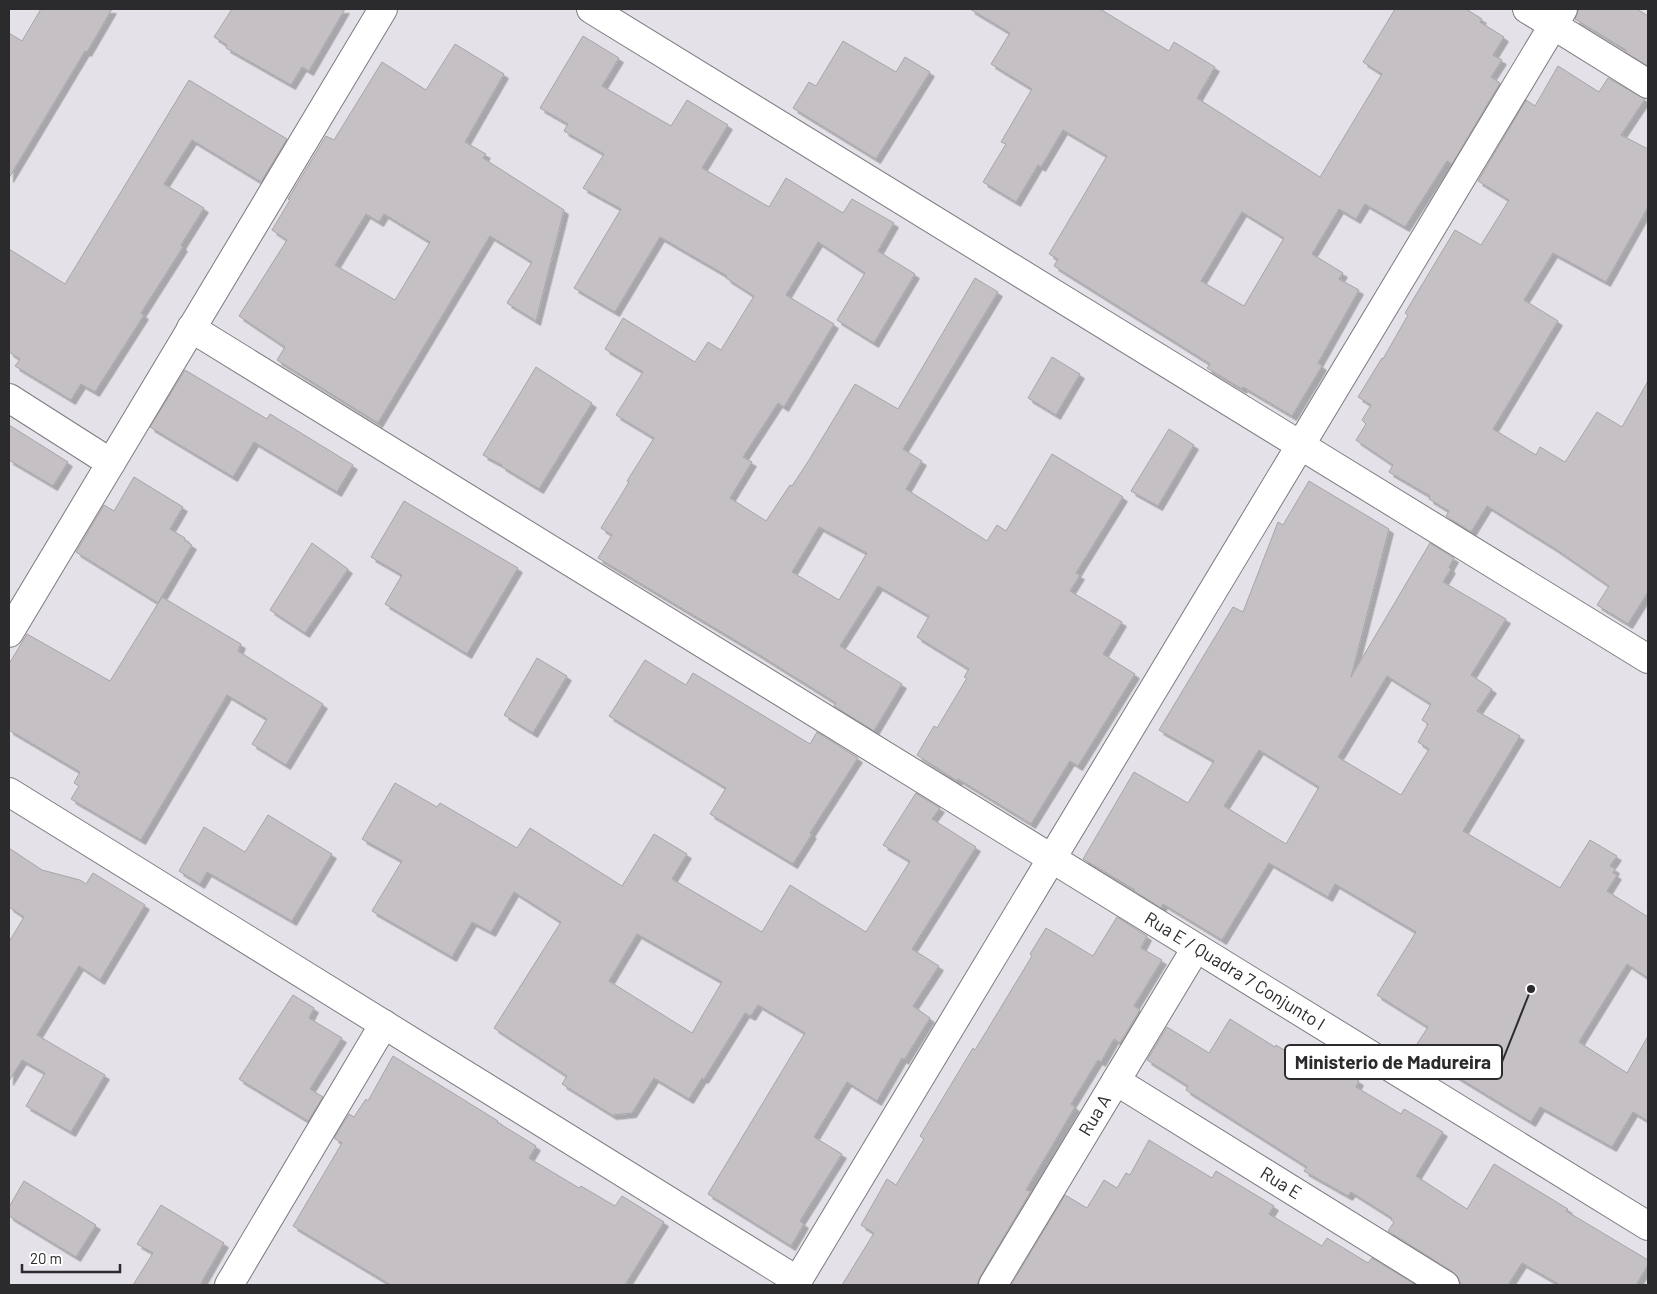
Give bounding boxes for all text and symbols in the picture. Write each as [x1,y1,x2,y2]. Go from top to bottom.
street label: Rua E / Quadra 7 Conjunto I [1141,906,1330,1034]
callout: Ministerio de Madureira [1285,1045,1502,1079]
text: Ministerio de Madureira [1295,1050,1491,1073]
street label: Rua A [1073,1090,1115,1140]
street label: Rua E [1257,1161,1306,1203]
scale bar [22,1242,120,1274]
text: 20 m [30,1249,62,1267]

